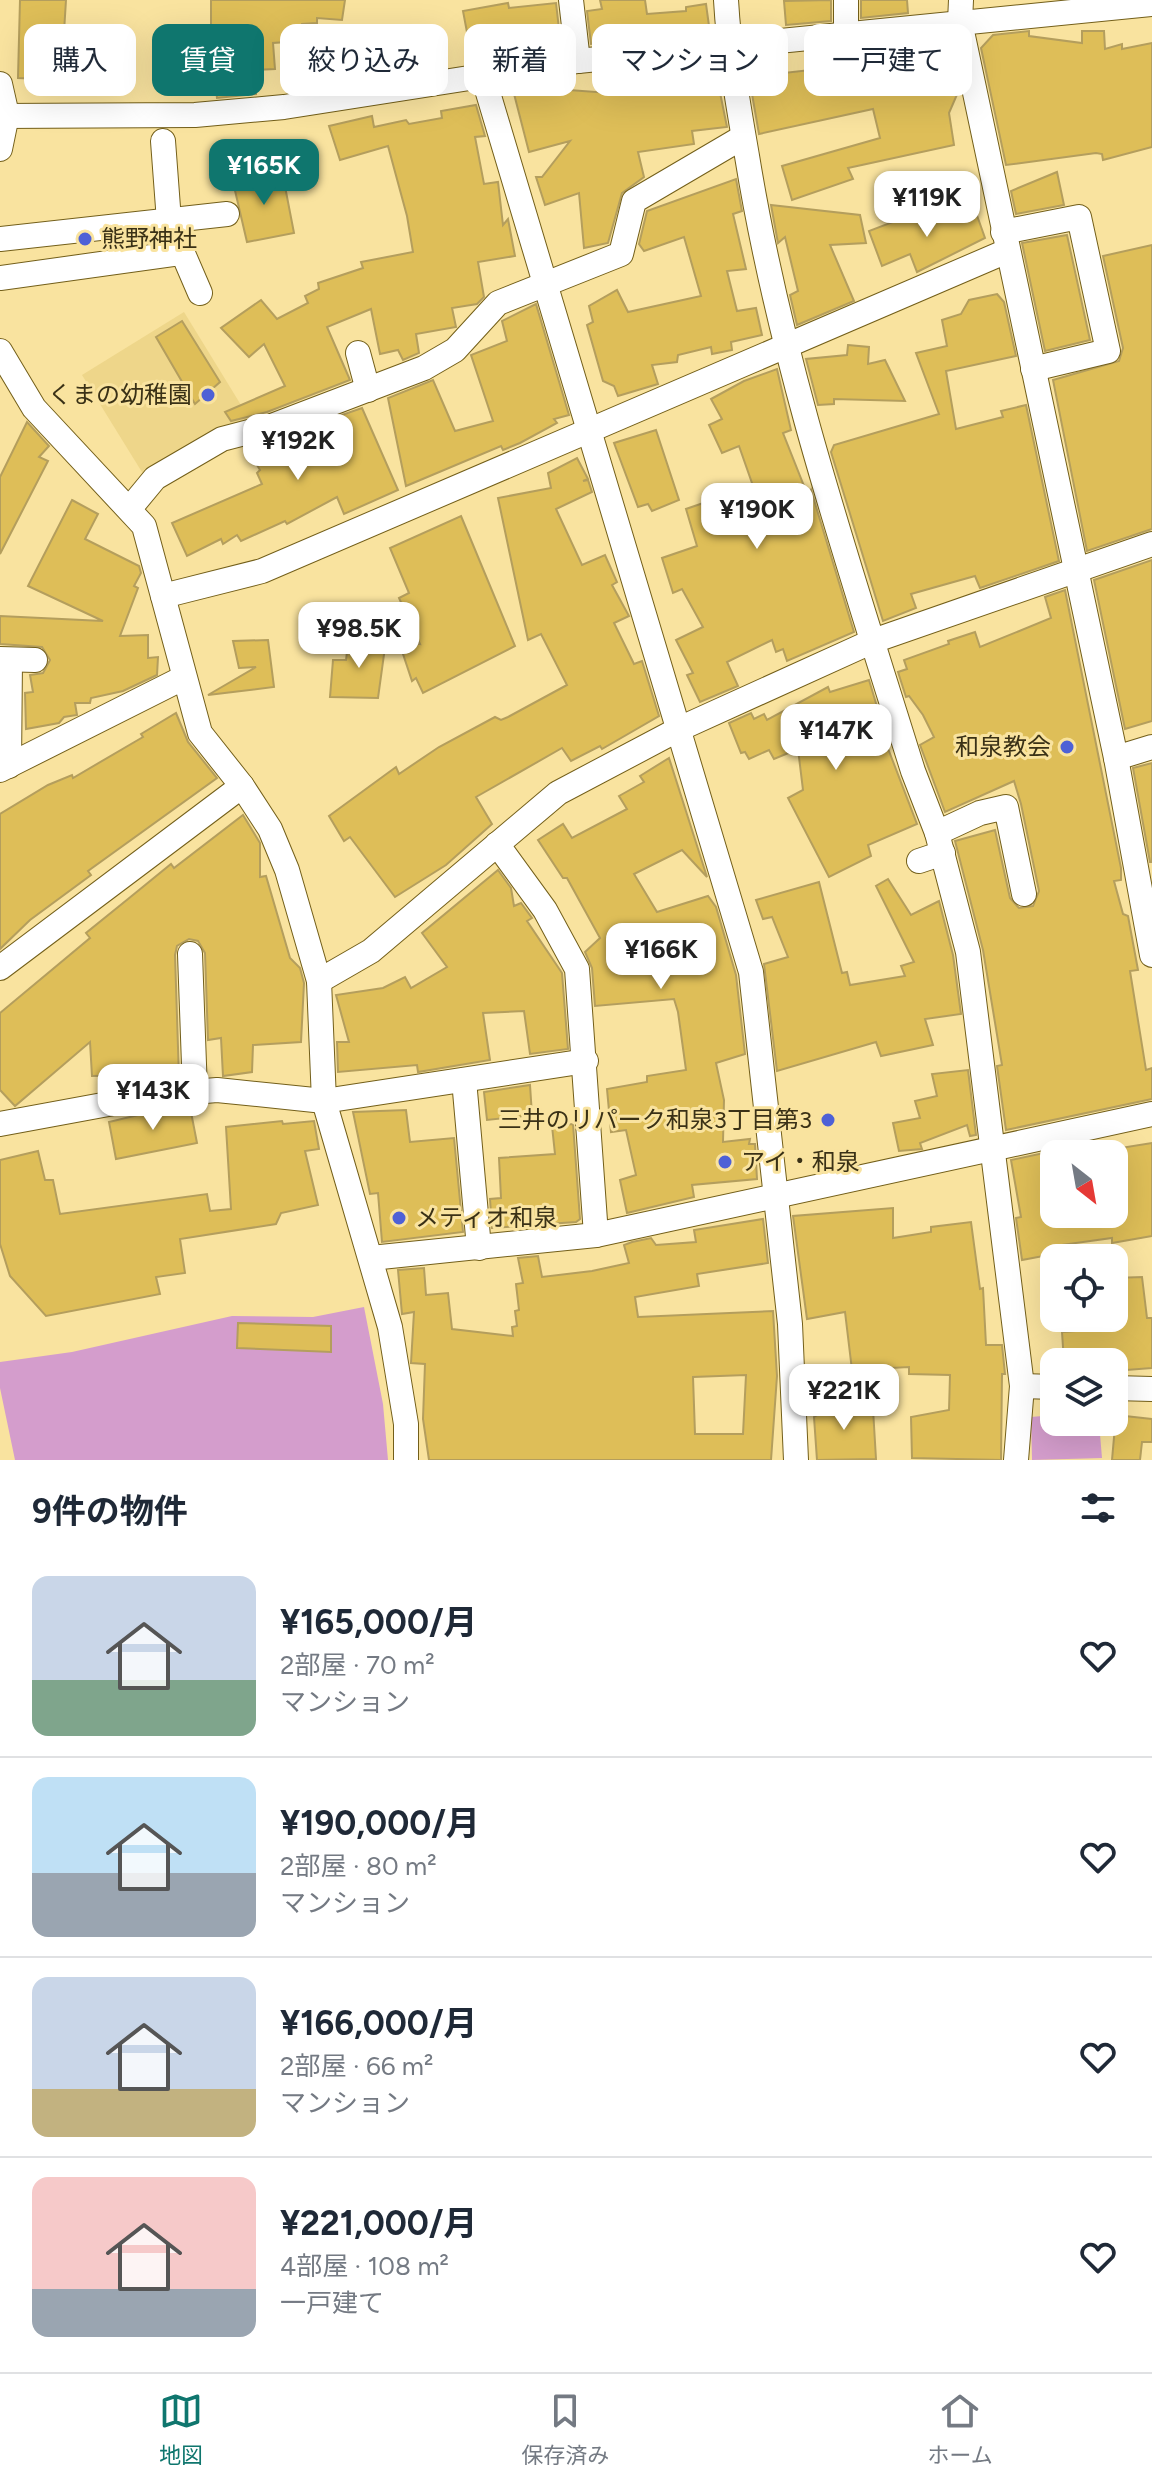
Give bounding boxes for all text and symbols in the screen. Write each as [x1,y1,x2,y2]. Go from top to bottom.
chip: 購入 [24,24,136,96]
chip: 賃貸 [152,24,264,96]
chip: 絞り込み [280,24,448,96]
chip: 新着 [464,24,576,96]
chip: マンション [592,24,788,96]
chip: 一戸建て [804,24,972,96]
pin: ¥165K [208,139,320,207]
text: ¥165K [227,149,301,181]
pin: ¥119K [871,171,983,239]
text: ¥119K [892,181,962,213]
place label: 熊野神社 [101,224,197,253]
marker: 熊野神社 [76,230,94,248]
place label: くまの幼稚園 [48,380,192,409]
marker: くまの幼稚園 [199,386,217,404]
pin: ¥192K [242,414,354,482]
text: ¥192K [261,424,335,456]
pin: ¥190K [701,483,813,551]
text: ¥190K [719,493,795,525]
pin: ¥98.5K [294,602,424,670]
text: ¥98.5K [316,612,402,644]
pin: ¥147K [780,704,892,772]
text: ¥147K [799,714,873,746]
place label: 和泉教会 [955,732,1051,761]
marker: 和泉教会 [1058,738,1076,756]
pin: ¥166K [605,923,717,991]
text: ¥166K [624,933,698,965]
pin: ¥143K [97,1064,209,1132]
text: ¥143K [116,1074,190,1106]
place label: 三井のリパーク和泉3丁目第3 [498,1105,812,1134]
marker: 三井のリパーク和泉3丁目第3 [819,1111,837,1129]
north arrow [1040,1140,1128,1228]
map controls [1040,1140,1128,1436]
place label: アイ・和泉 [741,1147,860,1176]
marker: アイ・和泉 [716,1153,734,1171]
place label: メティオ和泉 [415,1203,558,1232]
marker: メティオ和泉 [390,1209,408,1227]
button: locate [1040,1244,1128,1332]
button: layers [1040,1348,1128,1436]
pin: ¥221K [788,1364,900,1432]
text: ¥221K [807,1374,881,1406]
icon: filters [1076,1486,1120,1530]
text: 9件の物件 [32,1491,188,1532]
text: ¥165,000/月 [280,1602,478,1643]
icon: home [96,1608,192,1704]
icon: heart [1076,1634,1120,1678]
text: 2部屋 · 70 m² [280,1649,435,1681]
text: マンション [280,1686,410,1718]
text: ¥190,000/月 [280,1803,480,1844]
icon: home [96,1809,192,1905]
icon: heart [1076,1835,1120,1879]
text: 2部屋 · 80 m² [280,1850,437,1882]
text: マンション [280,1887,410,1919]
text: ¥166,000/月 [280,2003,478,2044]
icon: home [96,2009,192,2105]
icon: heart [1076,2035,1120,2079]
text: 2部屋 · 66 m² [280,2050,433,2082]
text: マンション [280,2087,410,2119]
text: ¥221,000/月 [280,2203,478,2244]
icon: home [96,2209,192,2305]
icon: heart [1076,2235,1120,2279]
text: 4部屋 · 108 m² [280,2250,449,2282]
text: 一戸建て [280,2287,384,2319]
tab: 地図 [159,2389,203,2469]
tab: 保存済み [521,2389,609,2469]
tab: ホーム [928,2389,993,2469]

